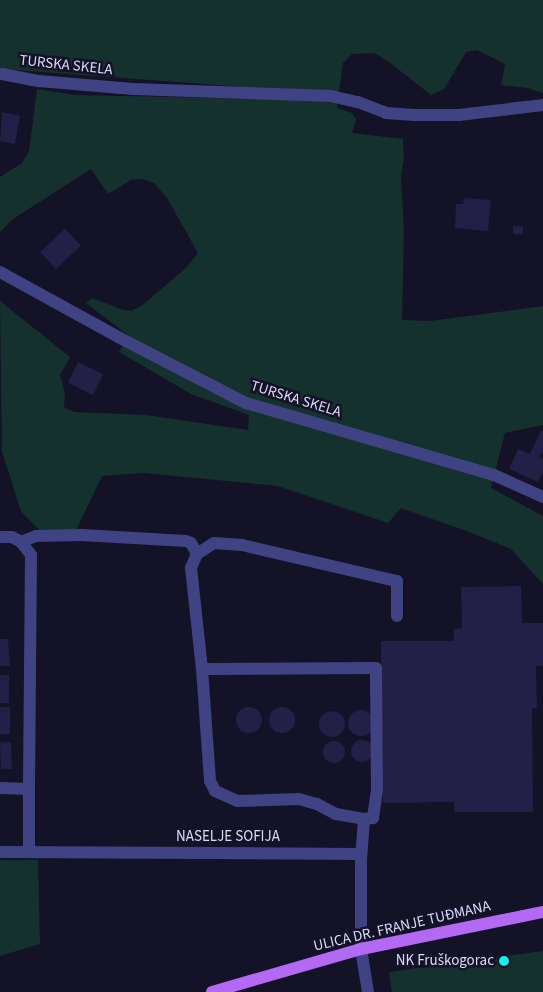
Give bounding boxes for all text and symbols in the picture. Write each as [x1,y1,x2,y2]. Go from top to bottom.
street label: TURSKA SKELA [18,51,114,79]
street label: TURSKA SKELA [249,377,343,421]
street label: NASELJE SOFIJA [176,828,280,846]
street label: ULICA DR. FRANJE TUĐMANA [312,897,492,955]
place label: NK Fruškogorac [396,952,494,970]
marker: NK Fruškogorac [498,955,510,967]

